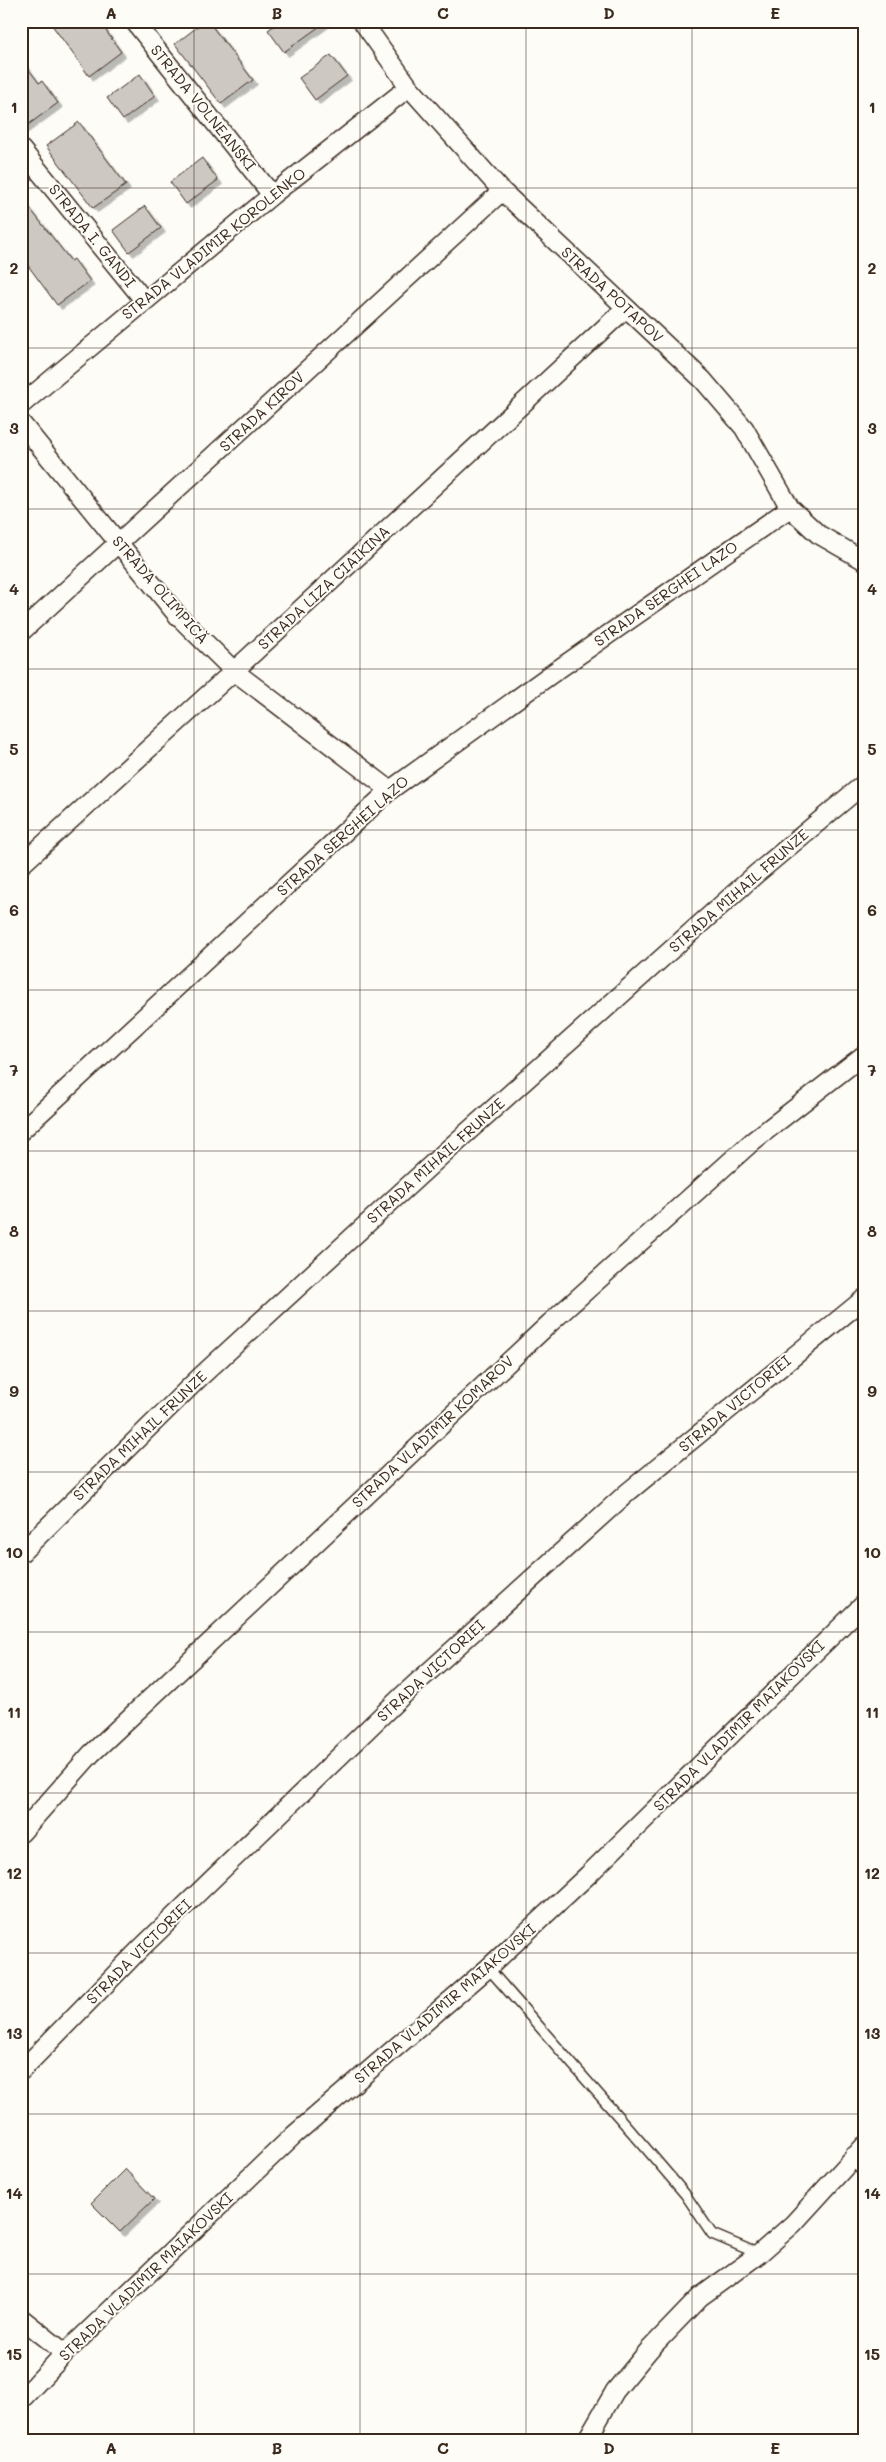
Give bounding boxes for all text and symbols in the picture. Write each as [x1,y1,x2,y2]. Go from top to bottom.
text: A [105,2,117,23]
text: B [272,2,282,23]
text: C [437,2,449,23]
text: D [603,2,615,23]
text: E [770,2,780,23]
street label: STRADA VOLNEANSKI [147,40,261,175]
text: 1 [10,96,18,117]
text: 1 [868,96,876,117]
street label: STRADA VLADIMIR KOROLENKO [117,163,310,324]
street label: STRADA I. GANDI [45,180,141,292]
street label: STRADA POTAPOV [557,242,668,347]
text: 2 [10,257,19,278]
text: 2 [868,257,877,278]
street label: STRADA KIROV [215,367,308,456]
text: 3 [9,417,19,438]
text: 3 [867,417,877,438]
street label: STRADA LIZA CIAIKINA [253,521,394,654]
street label: STRADA OLIMPICĂ [108,531,213,648]
street label: STRADA SERGHEI LAZO [590,536,741,650]
text: 4 [9,578,19,599]
text: 4 [867,578,877,599]
text: 5 [9,738,19,759]
text: 5 [867,738,877,759]
street label: STRADA SERGHEI LAZO [272,771,413,900]
street label: STRADA MIHAIL FRUNZE [664,824,813,956]
text: 6 [9,899,19,920]
text: 6 [867,899,877,920]
text: 7 [10,1059,19,1080]
text: 7 [868,1059,877,1080]
street label: STRADA MIHAIL FRUNZE [362,1093,509,1228]
text: 8 [9,1220,19,1241]
text: 8 [867,1220,877,1241]
street label: STRADA VICTORIEI [674,1350,795,1456]
street label: STRADA VLADIMIR KOMAROV [347,1351,518,1512]
street label: STRADA MIHAIL FRUNZE [68,1366,211,1505]
text: 9 [9,1380,19,1401]
text: 9 [867,1380,877,1401]
text: 10 [5,1541,23,1562]
text: 10 [863,1541,881,1562]
street label: STRADA VICTORIEI [372,1615,489,1726]
street label: STRADA VLADIMIR MAIAKOVSKI [648,1635,828,1815]
text: 11 [7,1701,21,1722]
text: 11 [865,1701,879,1722]
text: 12 [6,1862,22,1883]
text: 12 [864,1862,880,1883]
street label: STRADA VICTORIEI [81,1894,195,2008]
street label: STRADA VLADIMIR MAIAKOVSKI [349,1919,540,2088]
text: 13 [6,2022,23,2043]
text: 13 [864,2022,881,2043]
text: 14 [5,2182,23,2203]
text: 14 [863,2182,881,2203]
street label: STRADA VLADIMIR MAIAKOVSKI [54,2187,237,2365]
text: 15 [6,2343,22,2364]
text: 15 [864,2343,880,2364]
text: A [105,2437,117,2458]
text: B [272,2437,282,2458]
text: C [437,2437,449,2458]
text: D [603,2437,615,2458]
text: E [770,2437,780,2458]

